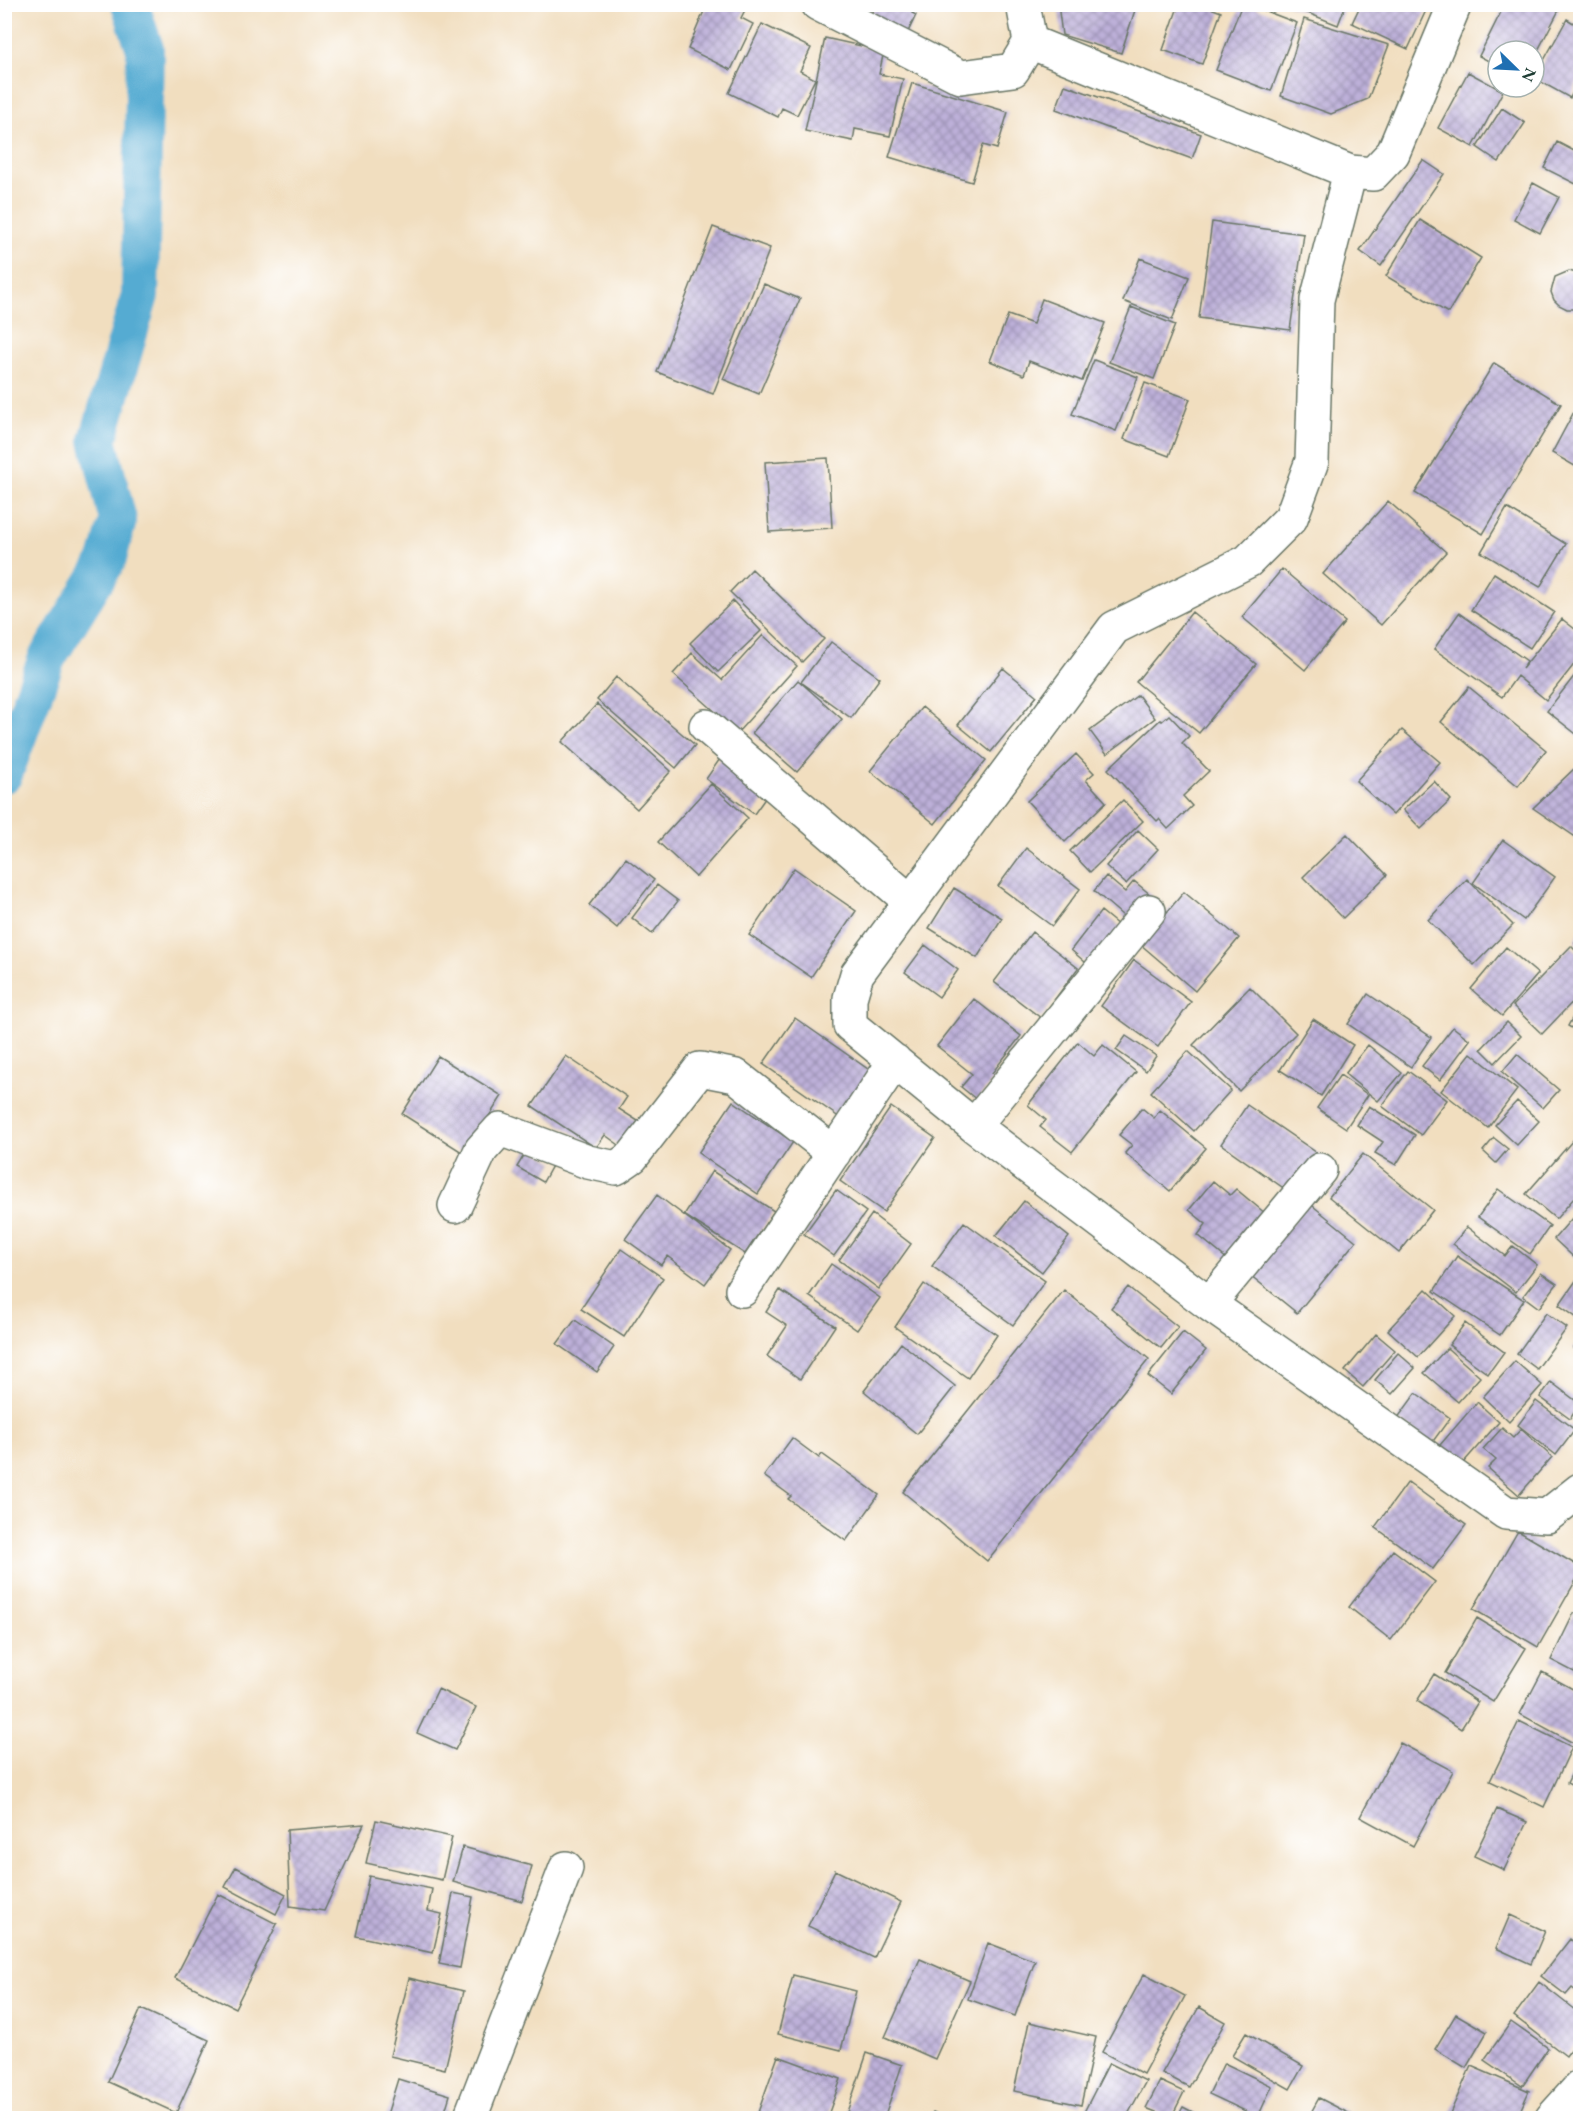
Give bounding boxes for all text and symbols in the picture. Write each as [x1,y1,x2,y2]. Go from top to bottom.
north arrow [1486,39,1546,99]
text: N [1517,65,1541,85]

